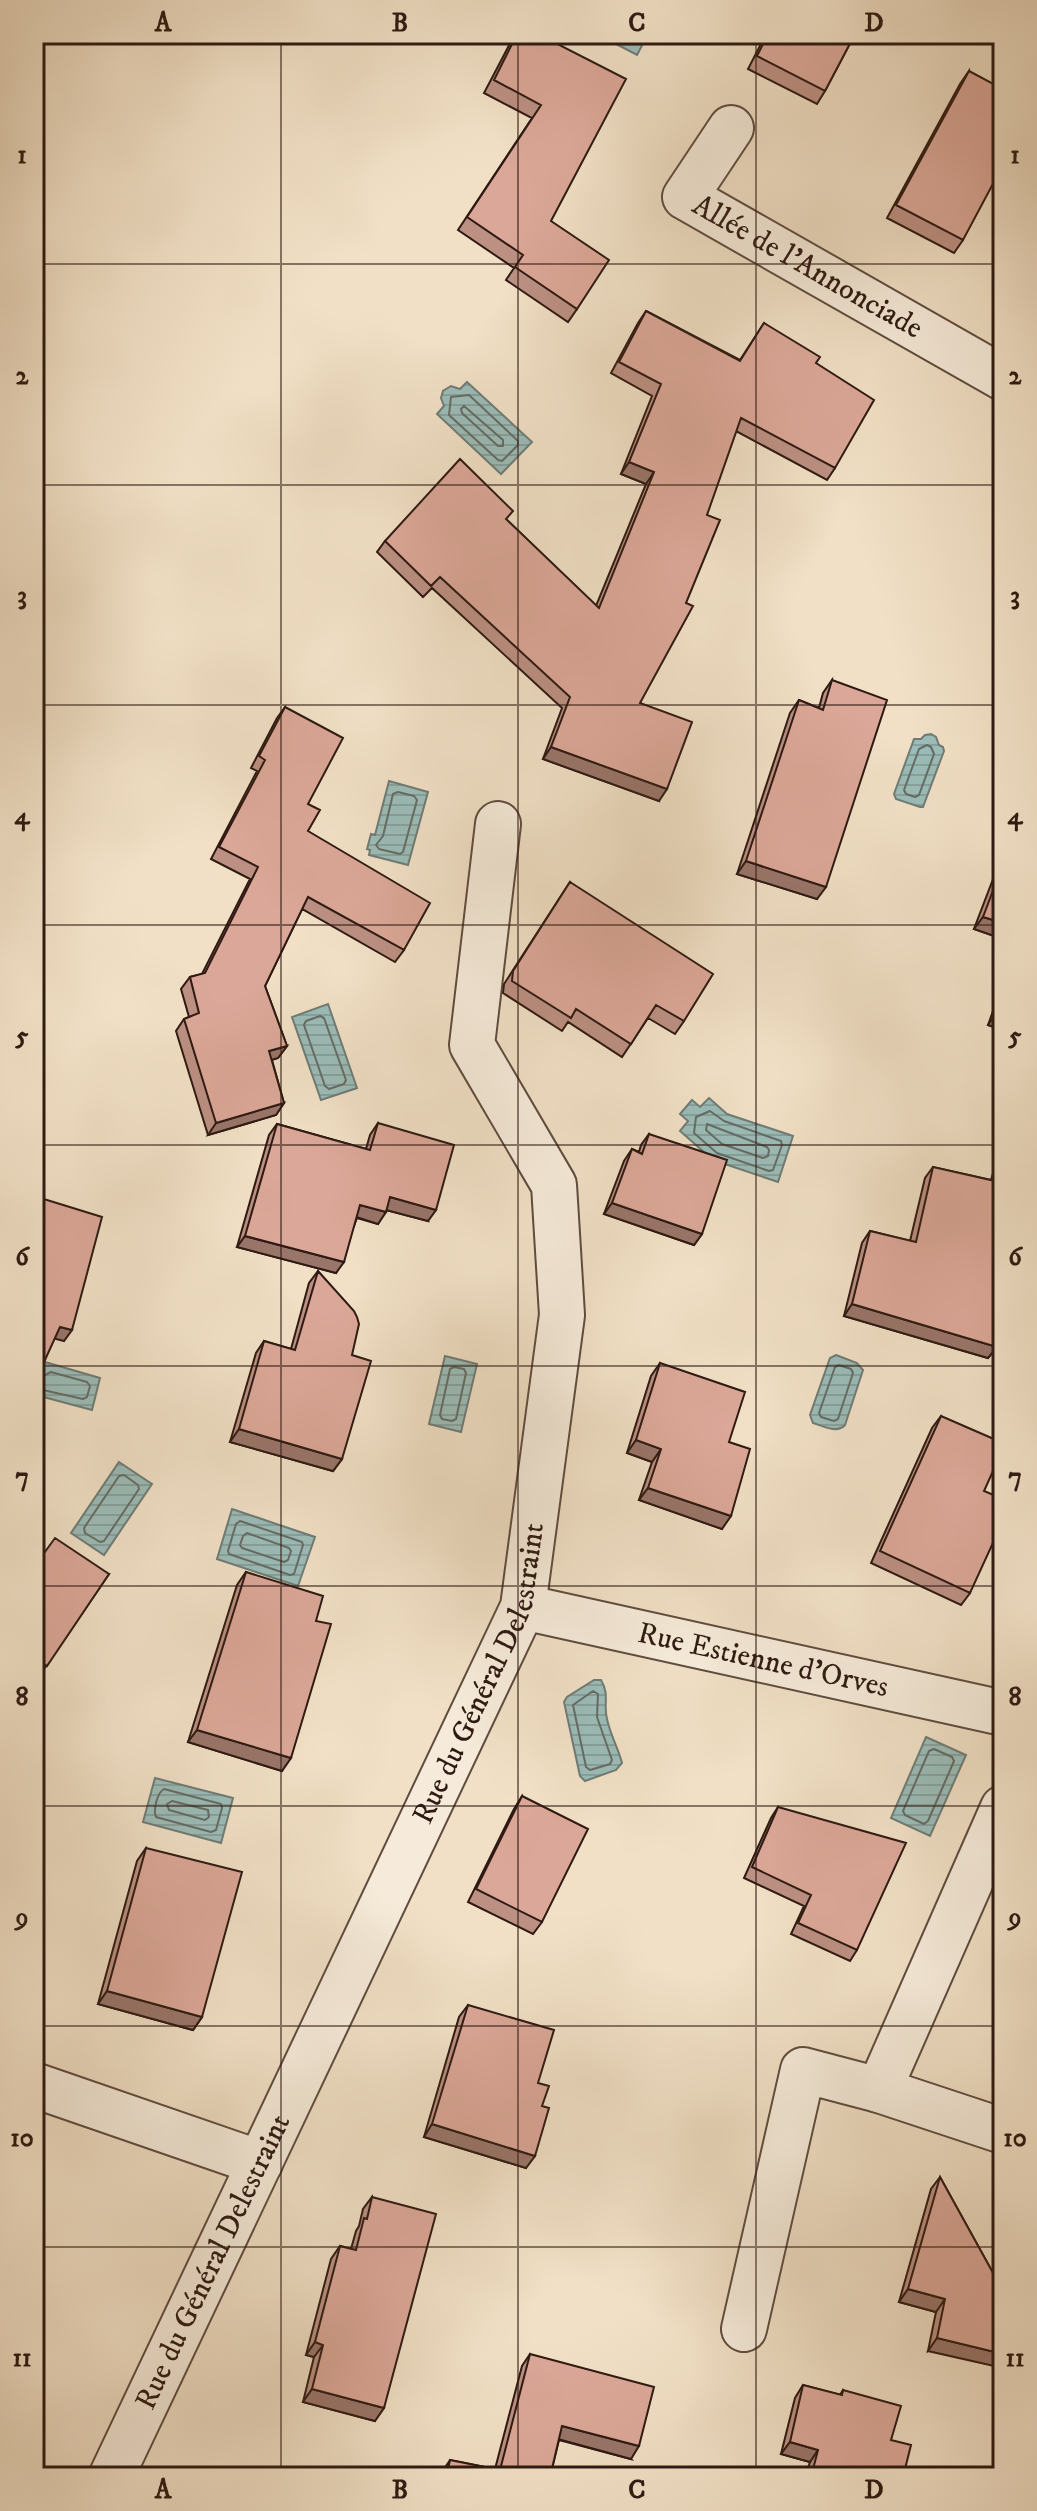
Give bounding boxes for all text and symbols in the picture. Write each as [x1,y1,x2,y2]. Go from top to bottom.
text: A [154,7,173,40]
text: B [392,7,408,40]
text: C [628,7,646,40]
text: D [864,7,884,40]
text: 1 [17,139,27,172]
text: 1 [1010,139,1020,172]
street label: Allée de l’Annonciade [686,187,929,347]
text: 2 [16,360,30,393]
text: 2 [1009,360,1023,393]
text: 3 [17,580,27,613]
text: 3 [1010,580,1020,613]
text: 4 [15,800,31,833]
text: 4 [1008,800,1024,833]
text: 5 [15,1020,29,1053]
text: 5 [1008,1020,1022,1053]
text: 6 [15,1241,30,1274]
text: 6 [1008,1241,1023,1274]
text: 7 [15,1461,29,1494]
text: 7 [1008,1461,1022,1494]
street label: Rue du Général Delestraint [404,1521,553,1830]
street label: Rue Estienne d'Orves [634,1614,892,1706]
text: 8 [15,1681,29,1714]
text: 8 [1008,1681,1022,1714]
text: 9 [14,1901,28,1934]
text: 9 [1007,1901,1021,1934]
street label: Rue du Général Delestraint [127,2108,299,2416]
text: 10 [10,2122,34,2155]
text: 10 [1003,2122,1027,2155]
text: 11 [12,2342,32,2375]
text: 11 [1005,2342,1025,2375]
text: A [154,2474,173,2507]
text: B [392,2474,408,2507]
text: C [628,2474,646,2507]
text: D [864,2474,884,2507]

